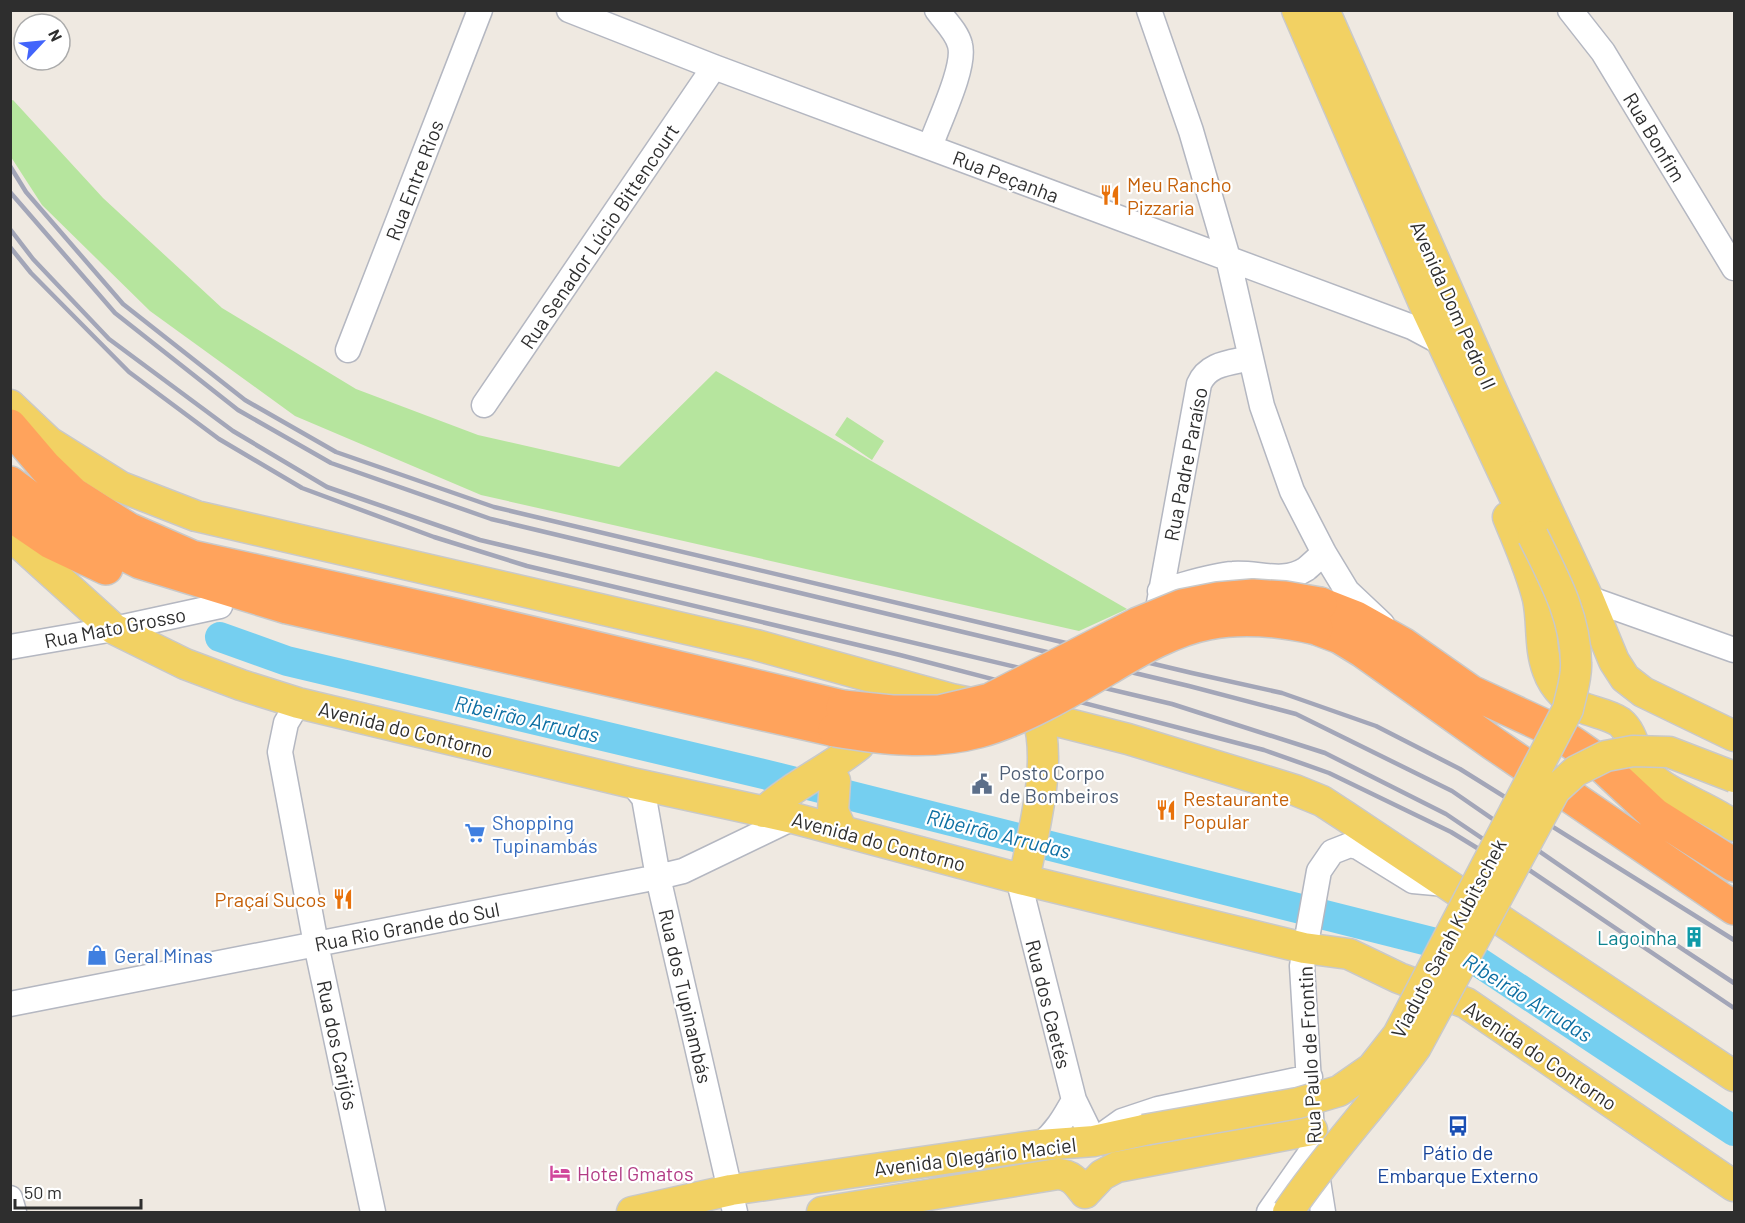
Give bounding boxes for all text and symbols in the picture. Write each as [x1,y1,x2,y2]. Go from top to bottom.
north arrow [12,12,72,72]
text: N [45,26,67,44]
street label: Rua Bonfim [1619,88,1691,186]
street label: Rua Entre Rios [380,116,448,244]
street label: Rua Senador Lúcio Bittencourt [515,119,683,353]
street label: Rua Peçanha [950,145,1062,207]
place label: Meu Rancho Pizzaria [1127,172,1232,219]
restaurant icon: Meu Rancho Pizzaria [1098,183,1122,207]
street label: Avenida Dom Pedro II [1406,217,1502,393]
street label: Rua Padre Paraíso [1158,385,1212,543]
street label: Rua Mato Grosso [42,602,188,652]
water label: Ribeirão Arrudas [452,689,602,747]
street label: Avenida do Contorno [316,696,496,762]
place label: Posto Corpo de Bombeiros [999,760,1119,807]
public building icon: Posto Corpo de Bombeiros [970,772,994,796]
place label: Restaurante Popular [1183,786,1289,833]
restaurant icon: Restaurante Popular [1154,798,1178,822]
water label: Ribeirão Arrudas [924,803,1074,863]
street label: Avenida do Contorno [790,806,968,876]
place label: Shopping Tupinambás [492,810,598,857]
supermarket icon: Shopping Tupinambás [463,821,487,845]
street label: Viaduto Sarah Kubitschek [1385,834,1511,1042]
place label: Praçaí Sucos [215,887,326,911]
restaurant icon: Praçaí Sucos [331,887,355,911]
street label: Rua Rio Grande do Sul [312,896,502,956]
street label: Rua dos Tupinambás [654,906,718,1086]
place label: Lagoinha [1597,925,1677,949]
building icon: Lagoinha [1682,925,1706,949]
street label: Rua dos Caetés [1021,937,1077,1071]
shop icon: Geral Minas [85,943,109,967]
place label: Geral Minas [114,943,213,967]
water label: Ribeirão Arrudas [1459,947,1597,1047]
street label: Rua Paulo de Frontin [1292,965,1326,1145]
street label: Rua dos Carijós [312,978,364,1112]
street label: Avenida do Contorno [1460,995,1622,1115]
bus stop icon: Pátio de Embarque Externo [1446,1114,1470,1138]
street label: Avenida Olegário Maciel [872,1132,1078,1180]
place label: Pátio de Embarque Externo [1377,1140,1539,1187]
hotel icon: Hotel Gmatos [548,1161,572,1185]
place label: Hotel Gmatos [577,1161,694,1185]
scale bar [15,1172,141,1210]
text: 50 m [24,1181,62,1203]

